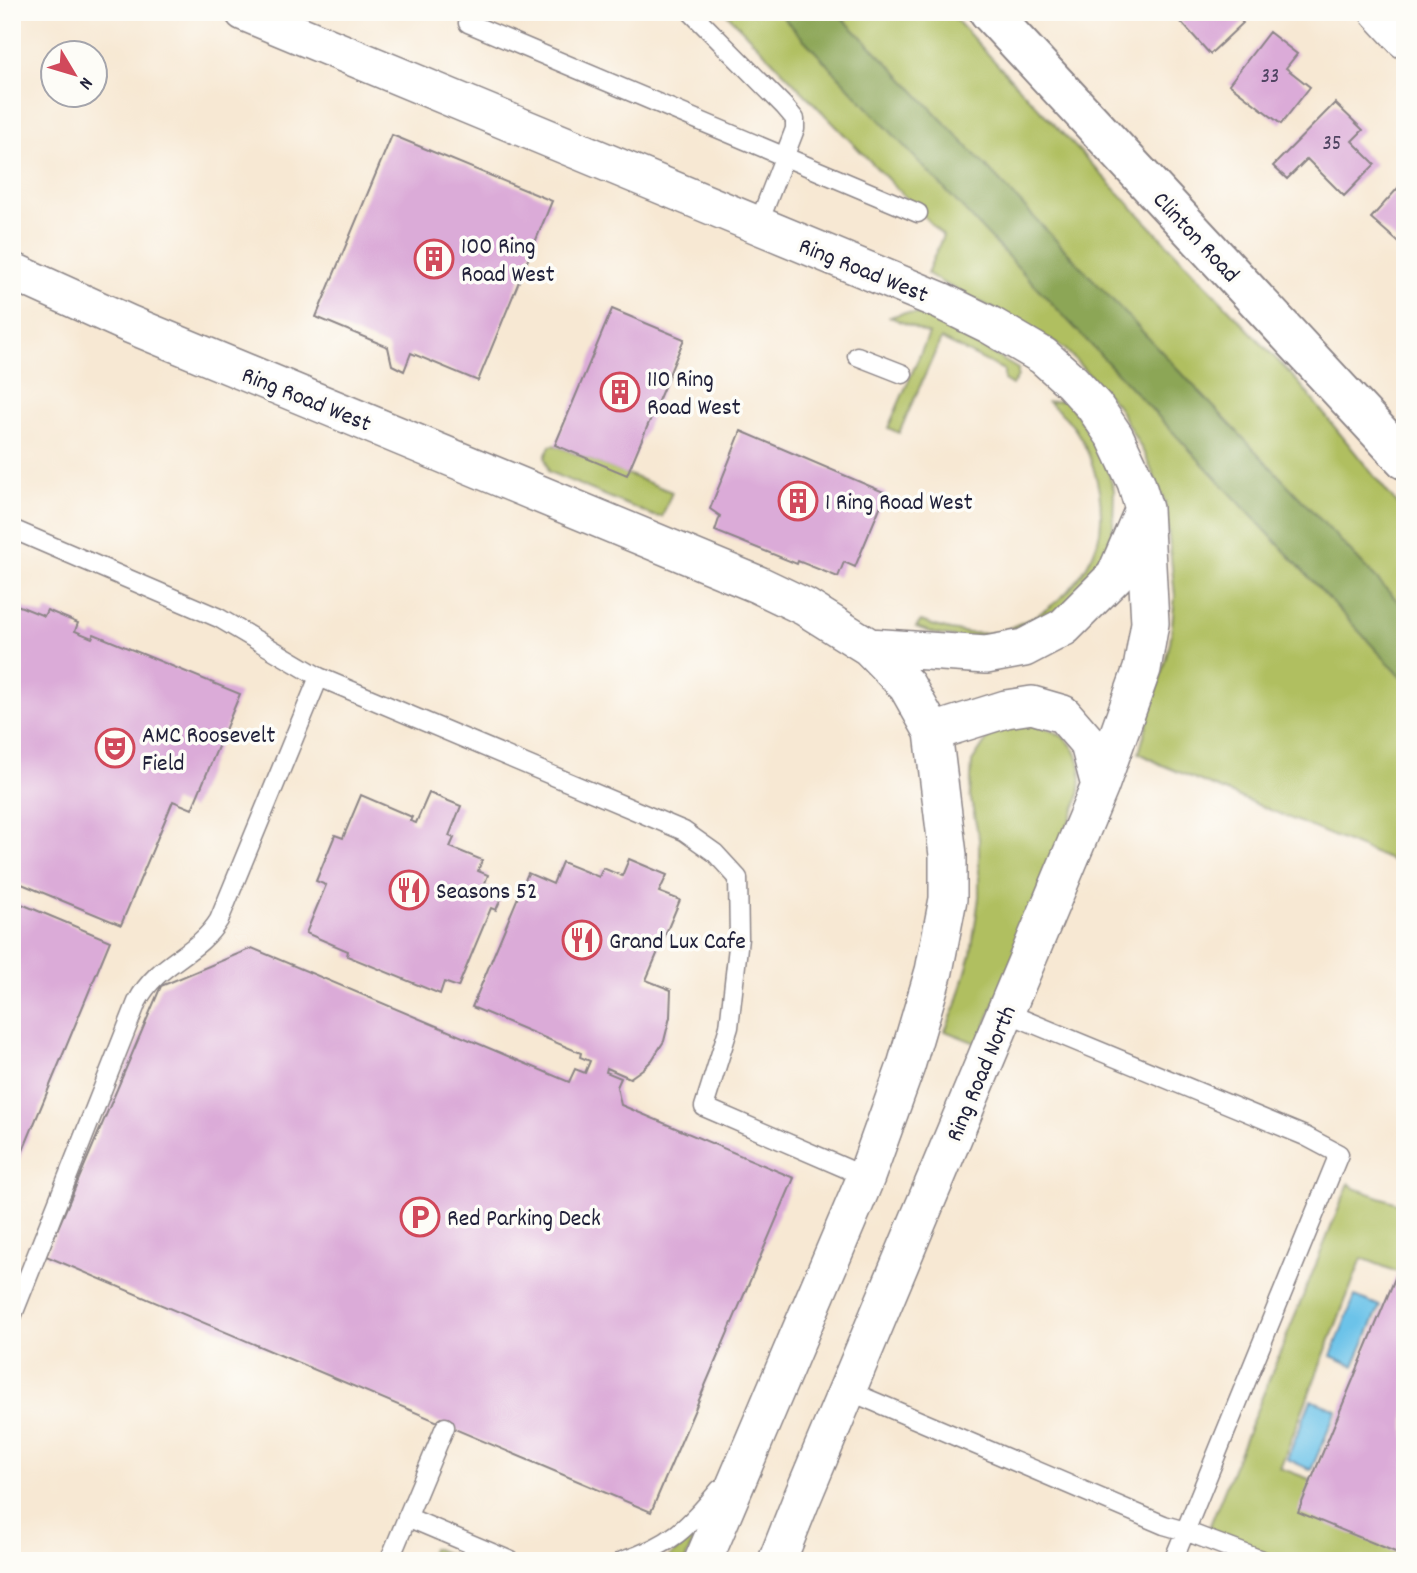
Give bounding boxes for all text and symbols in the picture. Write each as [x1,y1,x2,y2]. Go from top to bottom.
north arrow [38,38,108,108]
house number: 33 [1261,63,1279,93]
text: N [71,70,98,94]
house number: 35 [1322,130,1342,160]
street label: Clinton Road [1143,185,1246,291]
street label: Ring Road West [793,230,933,313]
place label: 100 Ring Road West [461,231,555,293]
building icon: 100 Ring Road West [413,238,455,280]
street label: Ring Road West [236,359,376,442]
place label: 110 Ring Road West [647,364,741,426]
building icon: 110 Ring Road West [599,371,641,413]
building icon: 1 Ring Road West [777,480,819,522]
place label: 1 Ring Road West [825,487,973,521]
place label: AMC Roosevelt Field [142,720,276,782]
theatre icon: AMC Roosevelt Field [94,727,136,769]
restaurant icon: Seasons 52 [388,869,430,911]
place label: Seasons 52 [436,876,537,910]
restaurant icon: Grand Lux Cafe [561,919,603,961]
place label: Grand Lux Cafe [609,926,746,960]
street label: Ring Road North [939,1001,1027,1147]
parking icon: Red Parking Deck [399,1196,441,1238]
place label: Red Parking Deck [447,1203,601,1237]

